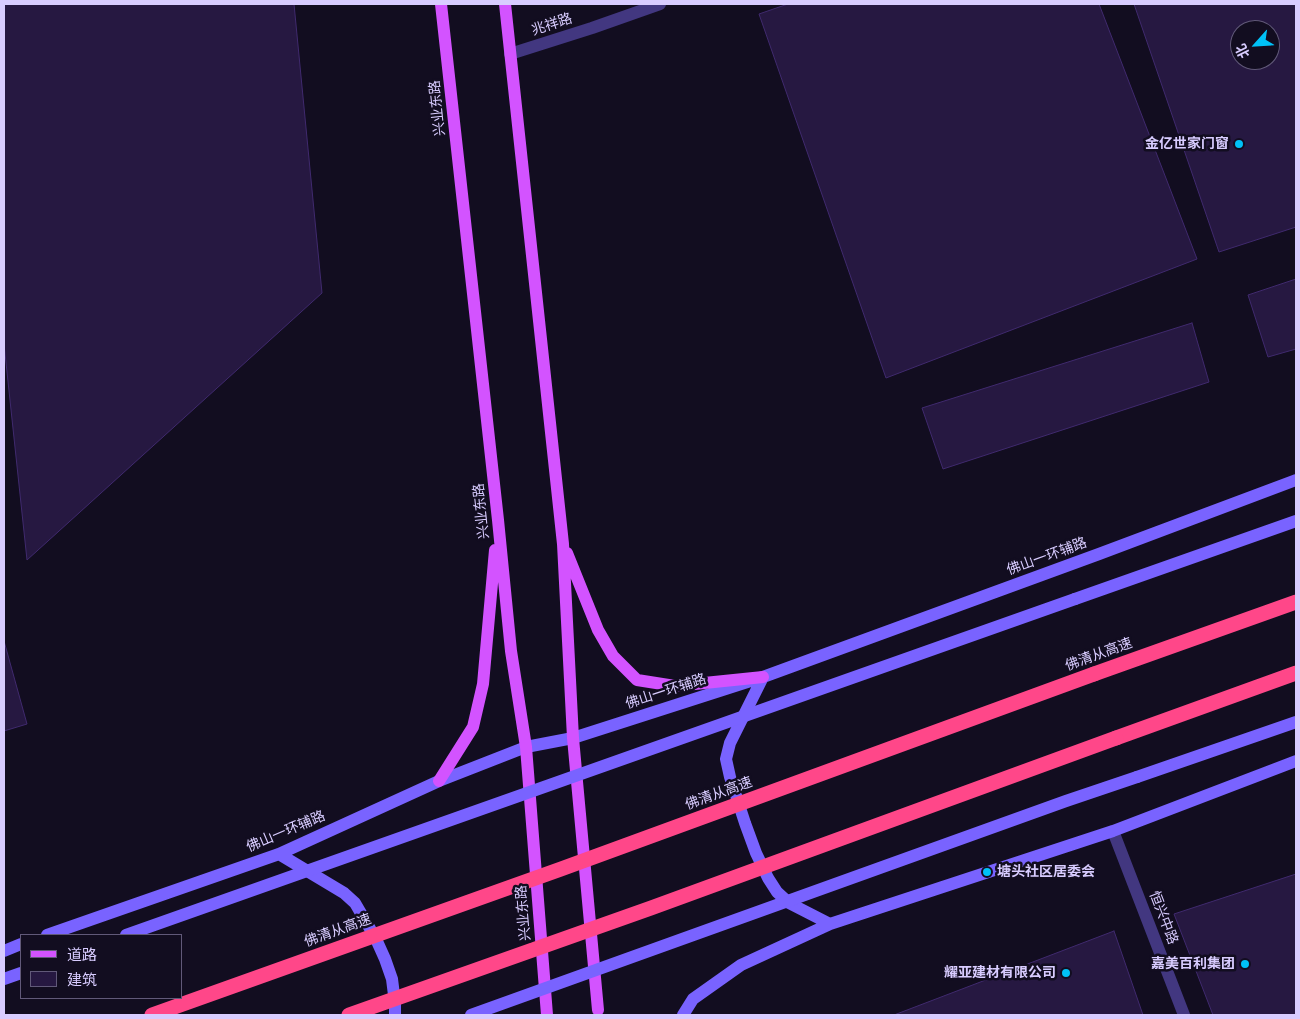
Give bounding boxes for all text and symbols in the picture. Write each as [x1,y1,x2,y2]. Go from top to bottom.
street label: 兆祥路 [529,11,575,39]
north arrow [1230,20,1280,70]
text: 北 [1232,41,1253,61]
street label: 兴业东路 [427,79,449,137]
place label: 金亿世家门窗 [1145,136,1229,152]
marker: 金亿世家门窗 [1233,138,1245,150]
street label: 兴业东路 [471,482,493,540]
street label: 佛山一环辅路 [1005,535,1089,579]
street label: 佛清从高速 [1063,635,1135,675]
street label: 佛山一环辅路 [623,671,709,713]
street label: 佛清从高速 [683,774,755,814]
street label: 佛山一环辅路 [244,808,328,856]
place label: 塘头社区居委会 [997,864,1095,880]
marker: 塘头社区居委会 [981,866,993,878]
street label: 兴业东路 [513,884,535,942]
street label: 恒兴中路 [1145,889,1181,947]
street label: 佛清从高速 [302,911,374,951]
legend [20,934,182,999]
text: 道路 [67,946,97,964]
place label: 嘉美百利集团 [1151,956,1235,972]
marker: 嘉美百利集团 [1239,958,1251,970]
place label: 耀亚建材有限公司 [944,965,1056,981]
marker: 耀亚建材有限公司 [1060,967,1072,979]
text: 建筑 [67,971,97,989]

